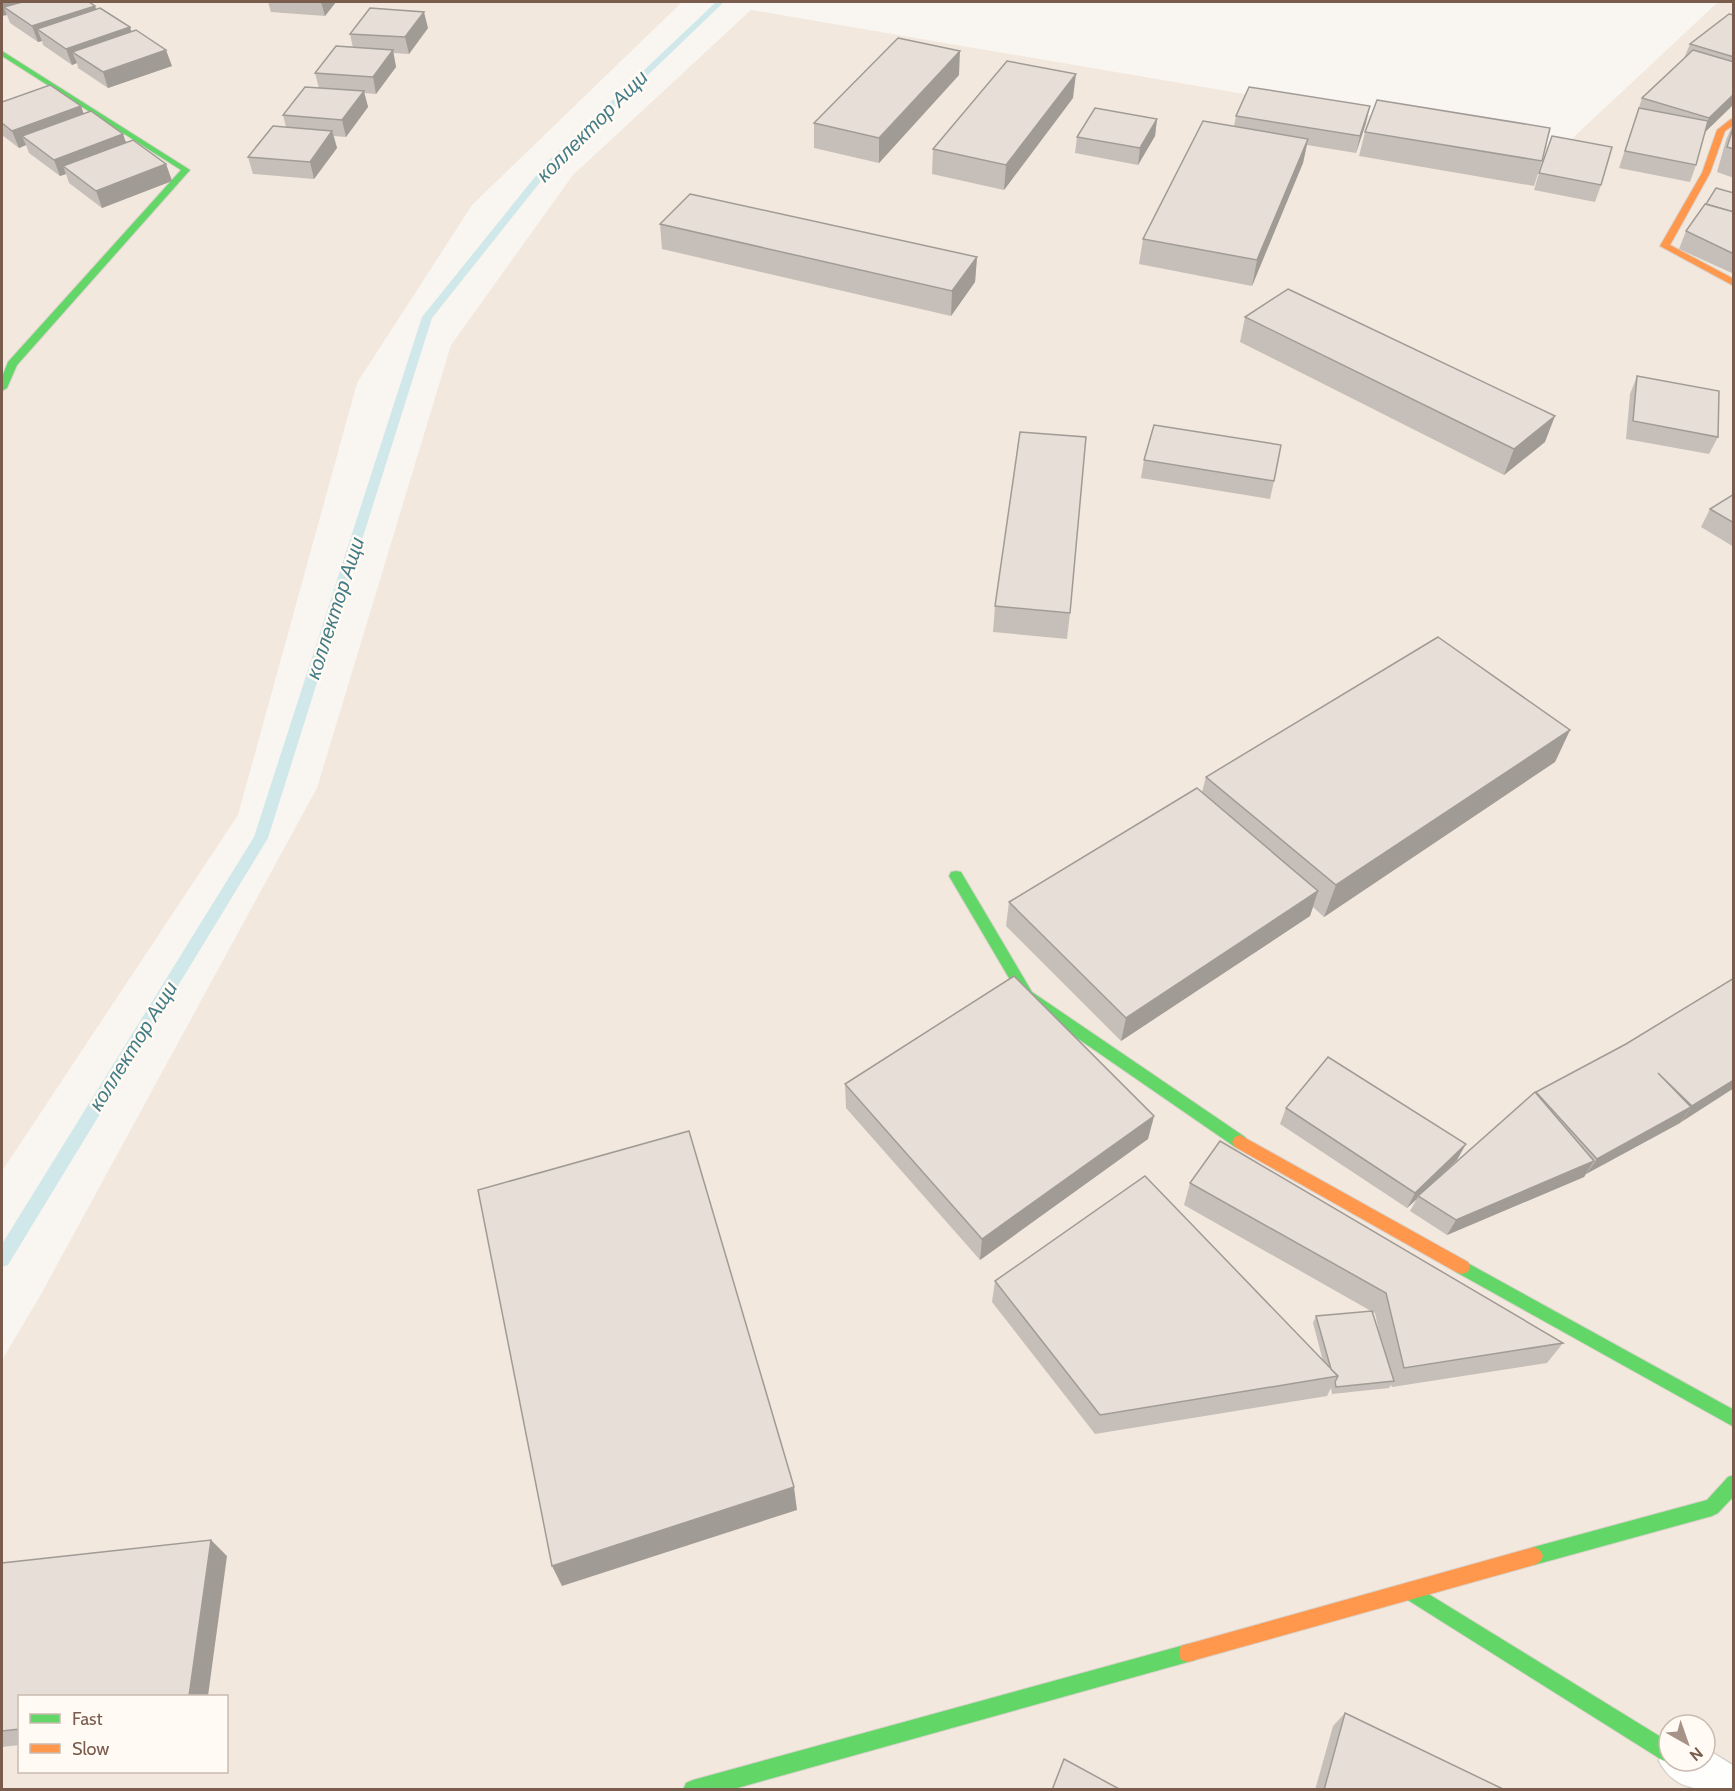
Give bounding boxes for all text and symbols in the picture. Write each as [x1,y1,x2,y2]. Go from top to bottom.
water label: коллектор Ащи [531,65,653,187]
water label: коллектор Ащи [301,534,369,682]
water label: коллектор Ащи [84,977,182,1115]
legend [18,1695,228,1773]
text: Fast [72,1708,103,1730]
north arrow [1657,1713,1717,1773]
text: Slow [72,1738,109,1760]
text: N [1686,1743,1707,1765]

